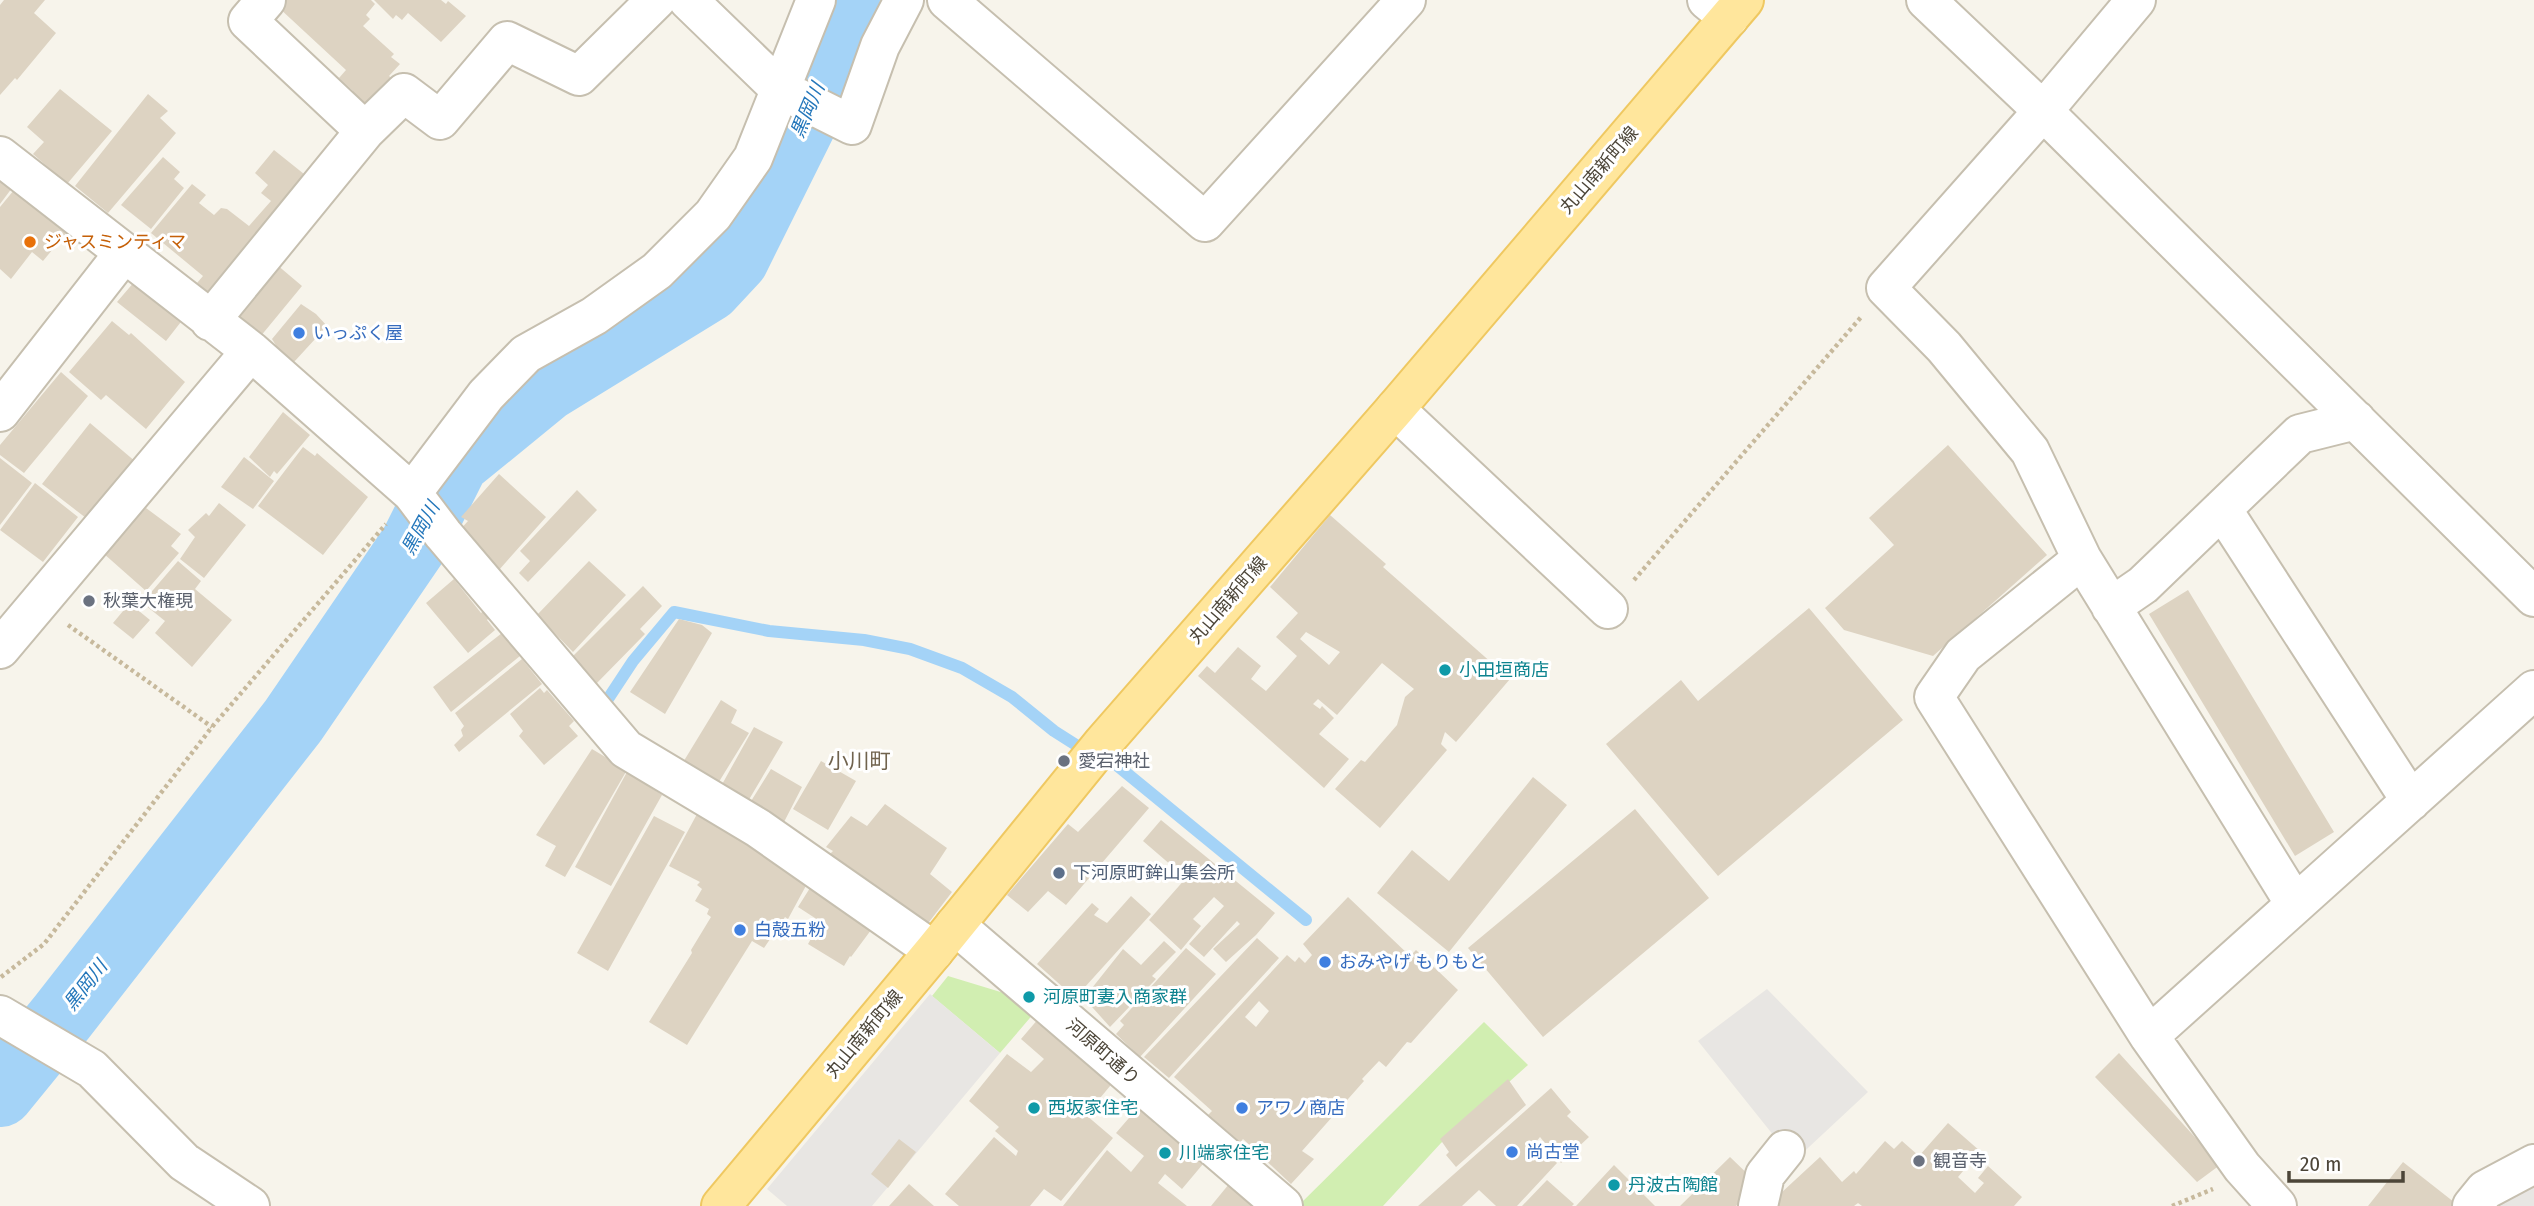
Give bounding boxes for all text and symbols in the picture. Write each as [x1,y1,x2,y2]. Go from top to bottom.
water label: 黒岡川 [786,78,830,141]
street label: 丸山南新町線 [1555,122,1643,218]
place label: ジャスミンティマ [44,231,186,253]
marker: ジャスミンティマ [22,234,38,250]
place label: いっぷく屋 [313,322,403,344]
marker: いっぷく屋 [291,325,307,341]
water label: 黒岡川 [397,496,445,559]
street label: 丸山南新町線 [1184,552,1272,648]
place label: 秋葉大権現 [103,590,193,612]
marker: 秋葉大権現 [81,593,97,609]
place label: 小田垣商店 [1459,659,1549,681]
marker: 小田垣商店 [1437,662,1453,678]
district label: 小川町 [828,748,891,774]
place label: 愛宕神社 [1078,750,1150,772]
marker: 愛宕神社 [1056,753,1072,769]
place label: 下河原町鉾山集会所 [1073,862,1235,884]
marker: 下河原町鉾山集会所 [1051,865,1067,881]
place label: 白殻五粉 [754,919,826,941]
marker: 白殻五粉 [732,922,748,938]
place label: おみやげ もりもと [1339,951,1487,973]
water label: 黒岡川 [59,954,113,1015]
marker: おみやげ もりもと [1317,954,1333,970]
street label: 丸山南新町線 [821,986,907,1082]
place label: 河原町妻入商家群 [1043,986,1187,1008]
marker: 河原町妻入商家群 [1021,989,1037,1005]
street label: 河原町通り [1062,1014,1144,1090]
place label: 西坂家住宅 [1048,1097,1138,1119]
place label: アワノ商店 [1256,1097,1345,1119]
marker: 西坂家住宅 [1026,1100,1042,1116]
marker: アワノ商店 [1234,1100,1250,1116]
scale bar [2289,1140,2403,1184]
place label: 尚古堂 [1526,1141,1580,1163]
place label: 川端家住宅 [1179,1142,1269,1164]
marker: 尚古堂 [1504,1144,1520,1160]
marker: 川端家住宅 [1157,1145,1173,1161]
place label: 観音寺 [1933,1150,1987,1172]
text: 20 m [2300,1151,2341,1177]
marker: 観音寺 [1911,1153,1927,1169]
place label: 丹波古陶館 [1628,1174,1718,1196]
marker: 丹波古陶館 [1606,1177,1622,1193]

